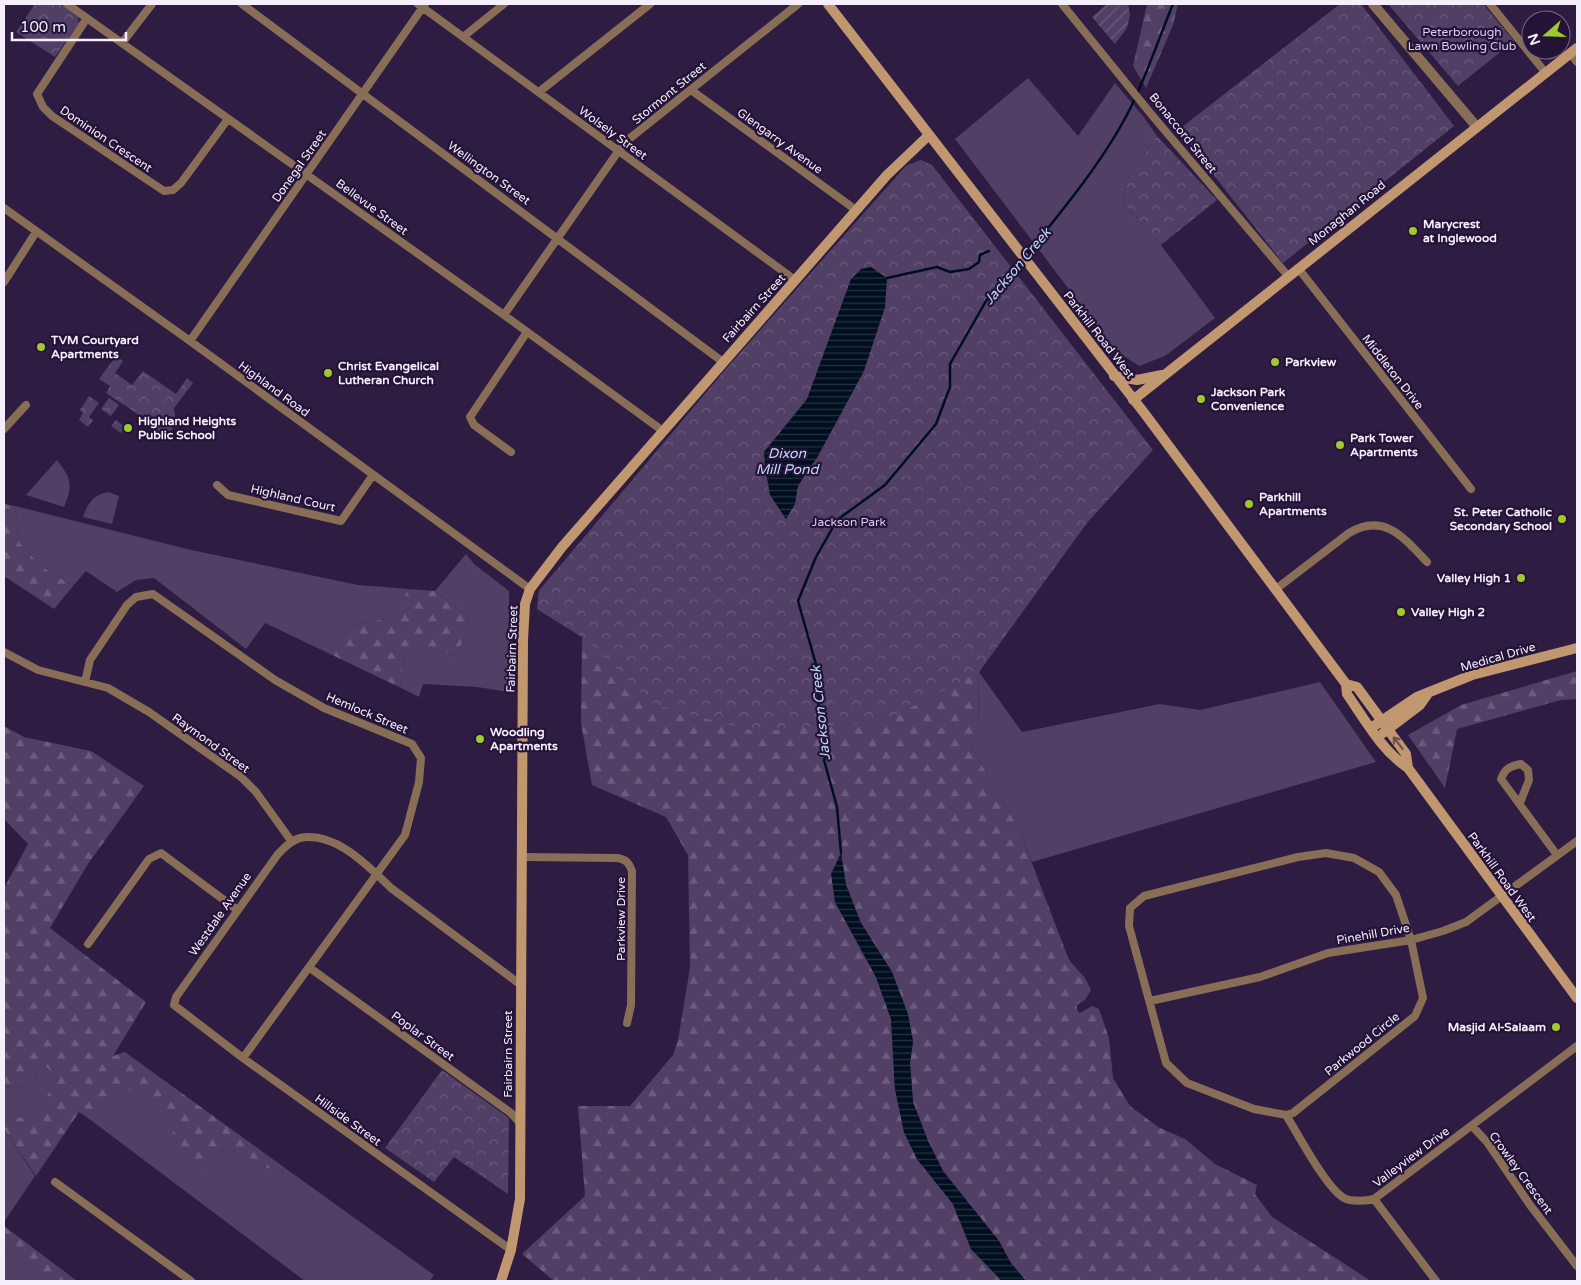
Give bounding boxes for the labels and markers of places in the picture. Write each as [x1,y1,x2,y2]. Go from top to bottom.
place label: Marycrest at Inglewood [1423,217,1497,246]
marker: Marycrest at Inglewood [1407,225,1419,237]
place label: TVM Courtyard Apartments [50,333,139,362]
marker: TVM Courtyard Apartments [35,341,47,353]
place label: Parkview [1285,355,1337,369]
marker: Parkview [1269,356,1281,368]
place label: Christ Evangelical Lutheran Church [338,359,439,387]
marker: Christ Evangelical Lutheran Church [322,367,334,379]
place label: Jackson Park Convenience [1210,385,1286,413]
marker: Jackson Park Convenience [1195,393,1207,405]
place label: Highland Heights Public School [138,414,237,442]
marker: Highland Heights Public School [122,422,134,434]
place label: Park Tower Apartments [1350,431,1418,460]
marker: Park Tower Apartments [1334,439,1346,451]
place label: Parkhill Apartments [1259,490,1327,519]
marker: Parkhill Apartments [1243,498,1255,510]
place label: St. Peter Catholic Secondary School [1450,505,1553,534]
marker: St. Peter Catholic Secondary School [1556,513,1568,525]
place label: Valley High 1 [1437,571,1511,586]
marker: Valley High 1 [1515,572,1527,584]
place label: Valley High 2 [1411,605,1485,620]
marker: Valley High 2 [1395,606,1407,618]
place label: Woodling Apartments [490,725,558,754]
marker: Woodling Apartments [474,733,486,745]
place label: Masjid Al-Salaam [1448,1020,1546,1035]
marker: Masjid Al-Salaam [1550,1021,1562,1033]

